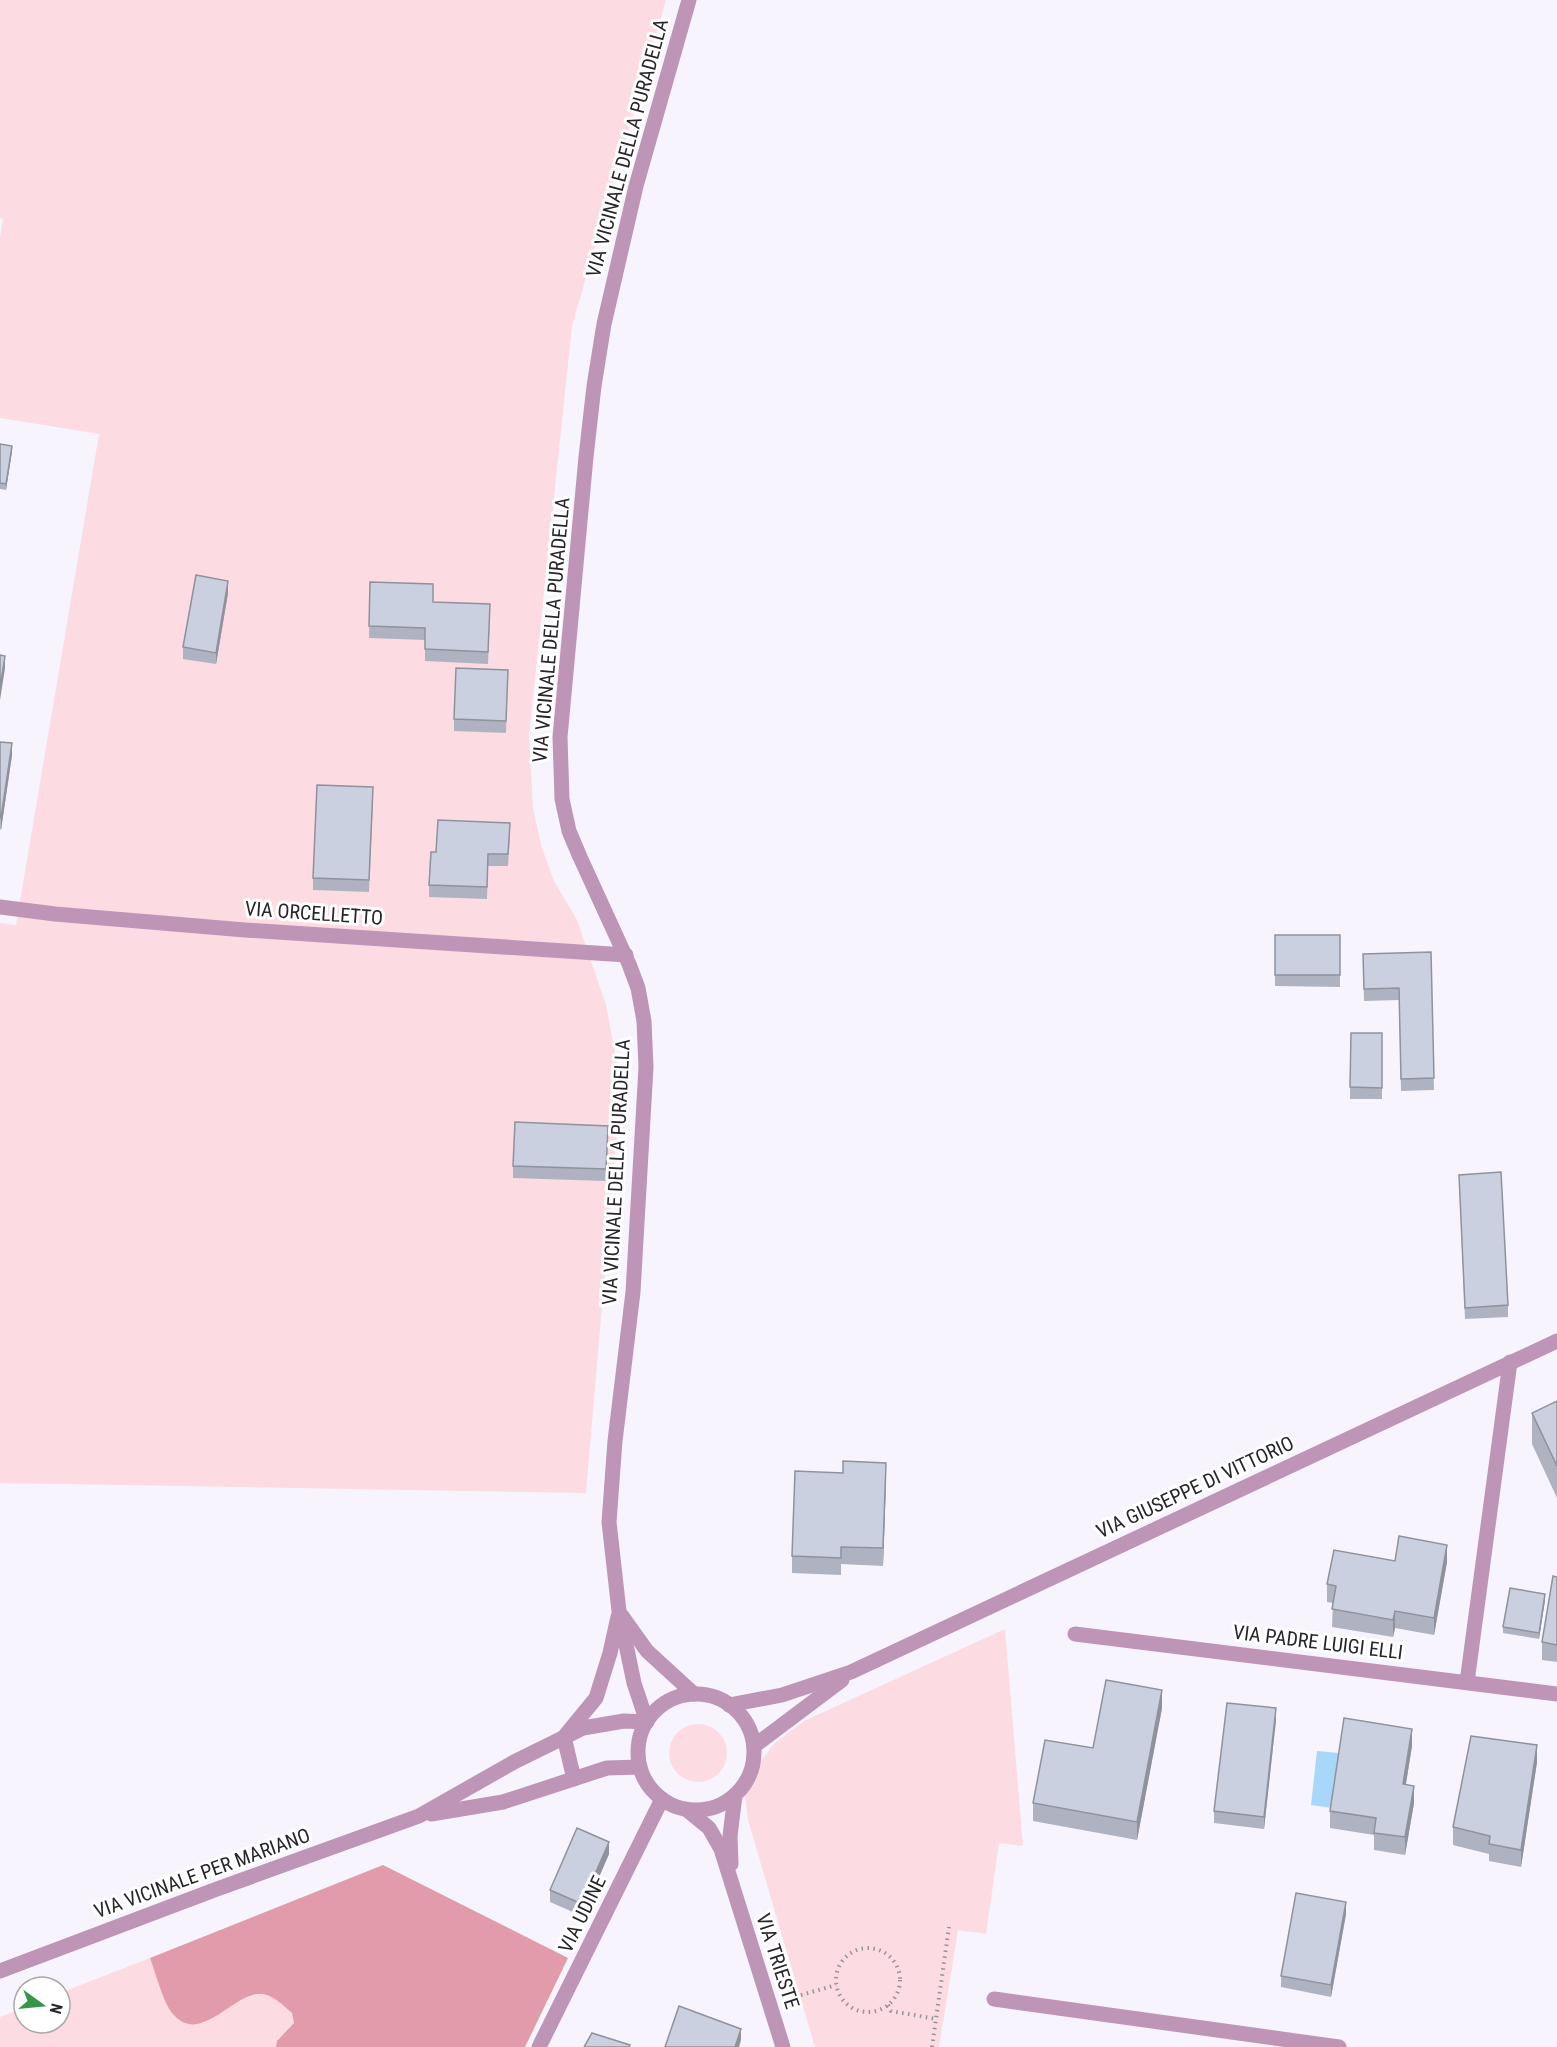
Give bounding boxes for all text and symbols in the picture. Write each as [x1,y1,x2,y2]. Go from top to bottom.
street label: VIA VICINALE DELLA PURADELLA [581,16,673,280]
street label: VIA VICINALE DELLA PURADELLA [527,496,575,764]
street label: VIA ORCELLETTO [244,896,384,930]
street label: VIA VICINALE DELLA PURADELLA [597,1038,635,1306]
street label: VIA GIUSEPPE DI VITTORIO [1093,1431,1297,1543]
street label: VIA PADRE LUIGI ELLI [1232,1620,1404,1664]
street label: VIA VICINALE PER MARIANO [91,1823,313,1923]
street label: VIA UDINE [553,1872,611,1956]
street label: VIA TRIESTE [751,1910,805,2012]
north arrow [12,1975,72,2035]
text: N [46,2002,66,2016]

